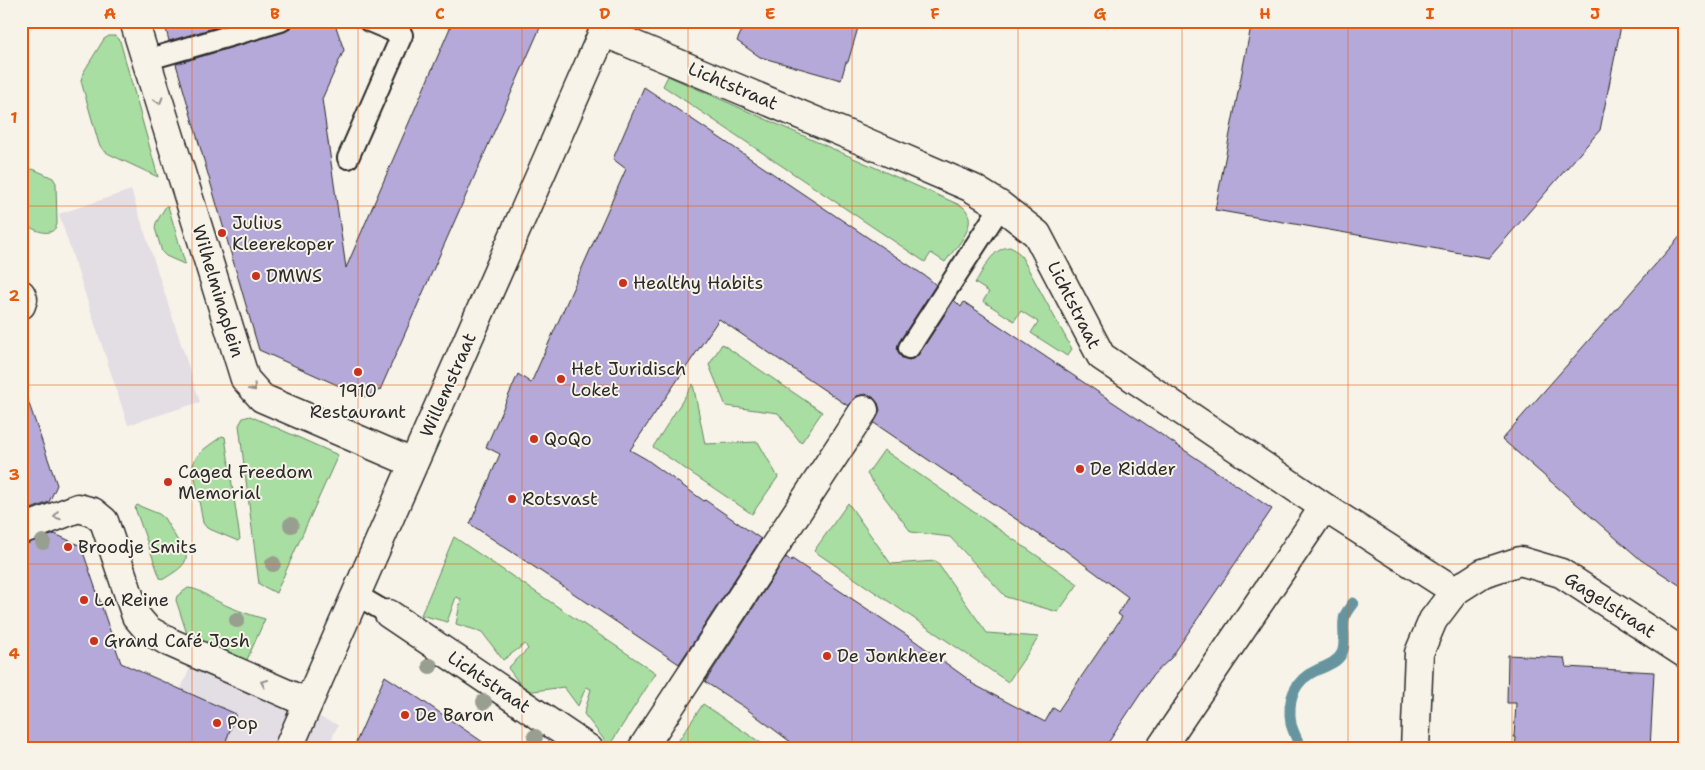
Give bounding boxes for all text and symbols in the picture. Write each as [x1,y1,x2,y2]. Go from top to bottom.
text: A [104,3,116,24]
text: B [270,3,280,24]
text: C [435,3,445,24]
text: D [599,3,611,24]
text: E [765,3,775,24]
text: F [930,3,940,24]
text: G [1094,3,1107,24]
text: H [1259,3,1271,24]
text: I [1426,3,1435,24]
text: J [1590,3,1600,24]
street label: Lichtstraat [684,56,782,116]
one-way arrow [153,97,163,105]
text: 1 [10,107,18,128]
place label: Julius Kleerekoper [232,211,335,256]
street label: Wilhelminaplein [186,222,250,360]
marker: Julius Kleerekoper [216,227,228,239]
street label: Lichtstraat [1042,257,1106,353]
place label: DMWS [266,264,322,288]
marker: DMWS [250,270,262,282]
place label: Healthy Habits [633,271,764,295]
marker: Healthy Habits [617,277,629,289]
text: 2 [8,285,20,306]
street label: Willemstraat [414,329,482,441]
place label: Het Juridisch Loket [571,357,686,402]
marker: 1910 Restaurant [352,366,364,378]
marker: Het Juridisch Loket [555,373,567,385]
place label: 1910 Restaurant [310,379,406,424]
one-way arrow [247,382,256,391]
place label: QoQo [544,427,592,451]
marker: QoQo [528,433,540,445]
place label: De Ridder [1090,457,1176,481]
place label: Caged Freedom Memorial [178,460,313,505]
marker: De Ridder [1074,463,1086,475]
text: 3 [8,464,20,485]
marker: Caged Freedom Memorial [162,476,174,488]
place label: Rotsvast [522,487,598,511]
marker: Rotsvast [506,493,518,505]
one-way arrow [53,510,62,521]
place label: Broodje Smits [78,535,197,559]
marker: Broodje Smits [62,541,74,553]
street label: Gagelstraat [1560,566,1660,644]
place label: La Reine [94,588,169,612]
marker: La Reine [78,594,90,606]
place label: Grand Café Josh [104,629,250,653]
marker: Grand Café Josh [88,635,100,647]
text: 4 [8,643,20,664]
place label: De Jonkheer [837,644,947,668]
street label: Lichtstraat [443,645,535,719]
marker: De Jonkheer [821,650,833,662]
one-way arrow [260,679,269,690]
place label: De Baron [415,703,494,727]
marker: De Baron [399,709,411,721]
place label: Pop [227,711,258,735]
marker: Pop [211,717,223,729]

